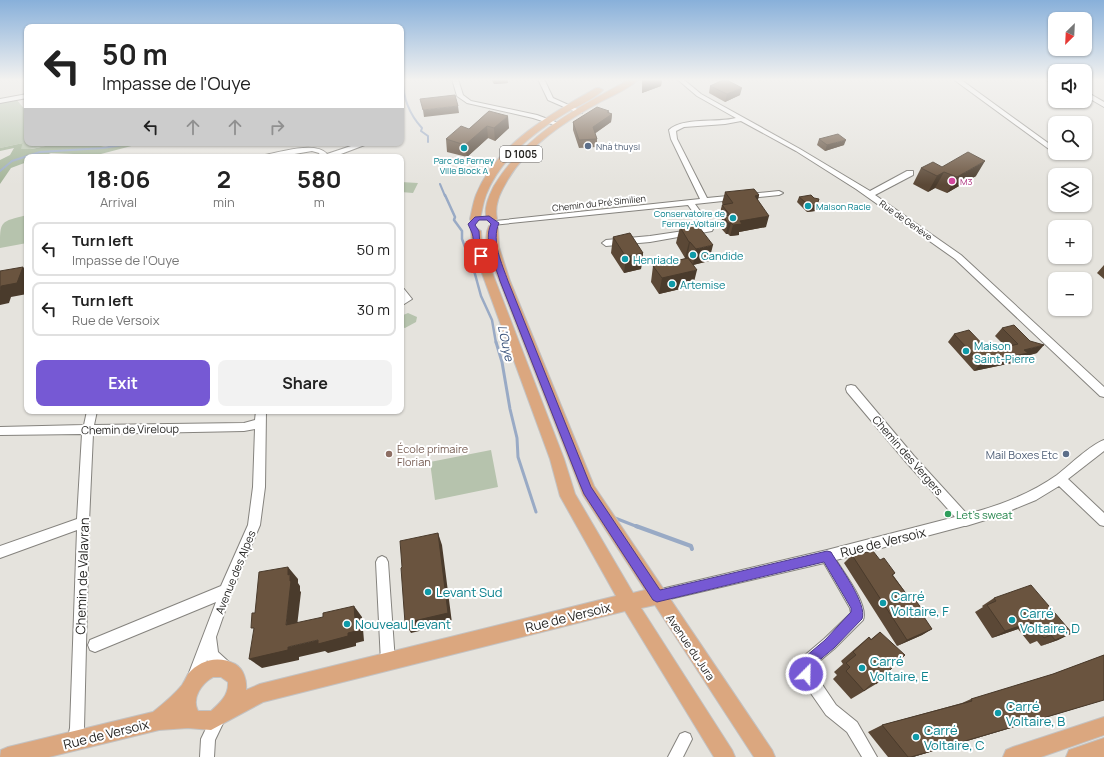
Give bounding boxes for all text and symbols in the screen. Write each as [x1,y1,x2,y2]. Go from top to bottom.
north arrow [1048,12,1092,56]
map controls [1048,12,1092,316]
text: 50 m [102,35,168,73]
icon: left [36,40,88,92]
button: sound [1048,64,1092,108]
text: Impasse de l'Ouye [102,71,251,95]
icon: left [140,116,162,138]
icon: ahead [182,116,204,138]
icon: ahead [224,116,246,138]
icon: right [266,116,288,138]
button: search [1048,116,1092,160]
place label: Nhà thuysi [596,140,640,153]
marker: Nhà thuysi [583,141,593,151]
marker: Parc de Ferney Ville Block A [459,143,469,153]
road number: D 1005 [500,146,542,162]
place label: Parc de Ferney Ville Block A [434,154,495,177]
text: 18:06 [86,162,151,195]
text: 2 [217,162,231,195]
text: 580 [297,162,342,195]
button: layers [1048,168,1092,212]
place label: M3 [960,175,973,188]
marker: M3 [947,176,957,186]
street label: Chemin du Pré Similien [552,192,646,214]
text: Arrival [100,193,137,211]
text: min [213,193,235,211]
text: m [314,193,325,211]
street label: Rue de Genève [877,197,935,243]
place label: Maison Racle [816,200,871,213]
marker: Maison Racle [803,201,813,211]
place label: Conservatoire de Ferney-Voltaire [654,207,725,230]
marker: Conservatoire de Ferney-Voltaire [728,213,738,223]
button: + [1048,220,1092,264]
text: Turn left [72,230,134,251]
icon: left [38,238,60,260]
text: 50 m [356,239,390,260]
pin [464,239,498,273]
icon: arrive [470,245,492,267]
place label: Candide [701,248,744,263]
marker: Candide [688,250,698,260]
text: Impasse de l'Ouye [72,251,179,269]
place label: Henriade [633,252,679,267]
marker: Henriade [620,254,630,264]
button: − [1048,272,1092,316]
place label: Artemise [680,277,726,292]
marker: Artemise [667,279,677,289]
text: Turn left [72,290,134,311]
icon: left [38,298,60,320]
text: 30 m [357,299,390,320]
text: Rue de Versoix [72,311,160,329]
water label: L'Ouye [494,324,518,363]
place label: Maison Saint-Pierre [974,338,1035,366]
marker: Maison Saint-Pierre [961,346,971,356]
button: Exit [36,360,210,406]
button: Share [218,360,392,406]
street label: Chemin des Vergers [869,412,947,498]
street label: Chemin de Vireloup [81,421,180,437]
place label: École primaire Florian [397,441,469,469]
place label: Mail Boxes Etc [986,447,1058,462]
marker: École primaire Florian [384,449,394,459]
marker: Mail Boxes Etc [1061,449,1071,459]
place label: Let's sweat [956,507,1013,522]
marker: Let's sweat [943,509,953,519]
street label: Chemin de Valavran [71,517,93,635]
street label: Rue de Versoix [838,523,928,561]
street label: Avenue des Alpes [211,528,259,616]
place label: Levant Sud [436,583,502,601]
marker: Levant Sud [423,587,433,597]
place label: Carré Voltaire, F [891,587,949,620]
street label: Rue de Versoix [523,598,613,636]
marker: Carré Voltaire, F [878,598,888,608]
place label: Carré Voltaire, D [1020,604,1080,637]
street label: Avenue du Jura [663,611,719,683]
place label: Nouveau Levant [355,615,451,633]
marker: Carré Voltaire, D [1007,615,1017,625]
marker: Nouveau Levant [342,619,352,629]
place label: Carré Voltaire, E [870,652,929,685]
position arrow [785,653,827,695]
marker: Carré Voltaire, E [857,663,867,673]
place label: Carré Voltaire, B [1006,697,1065,730]
marker: Carré Voltaire, B [993,708,1003,718]
street label: Rue de Versoix [61,715,151,753]
place label: Carré Voltaire, C [924,721,985,754]
marker: Carré Voltaire, C [911,732,921,742]

